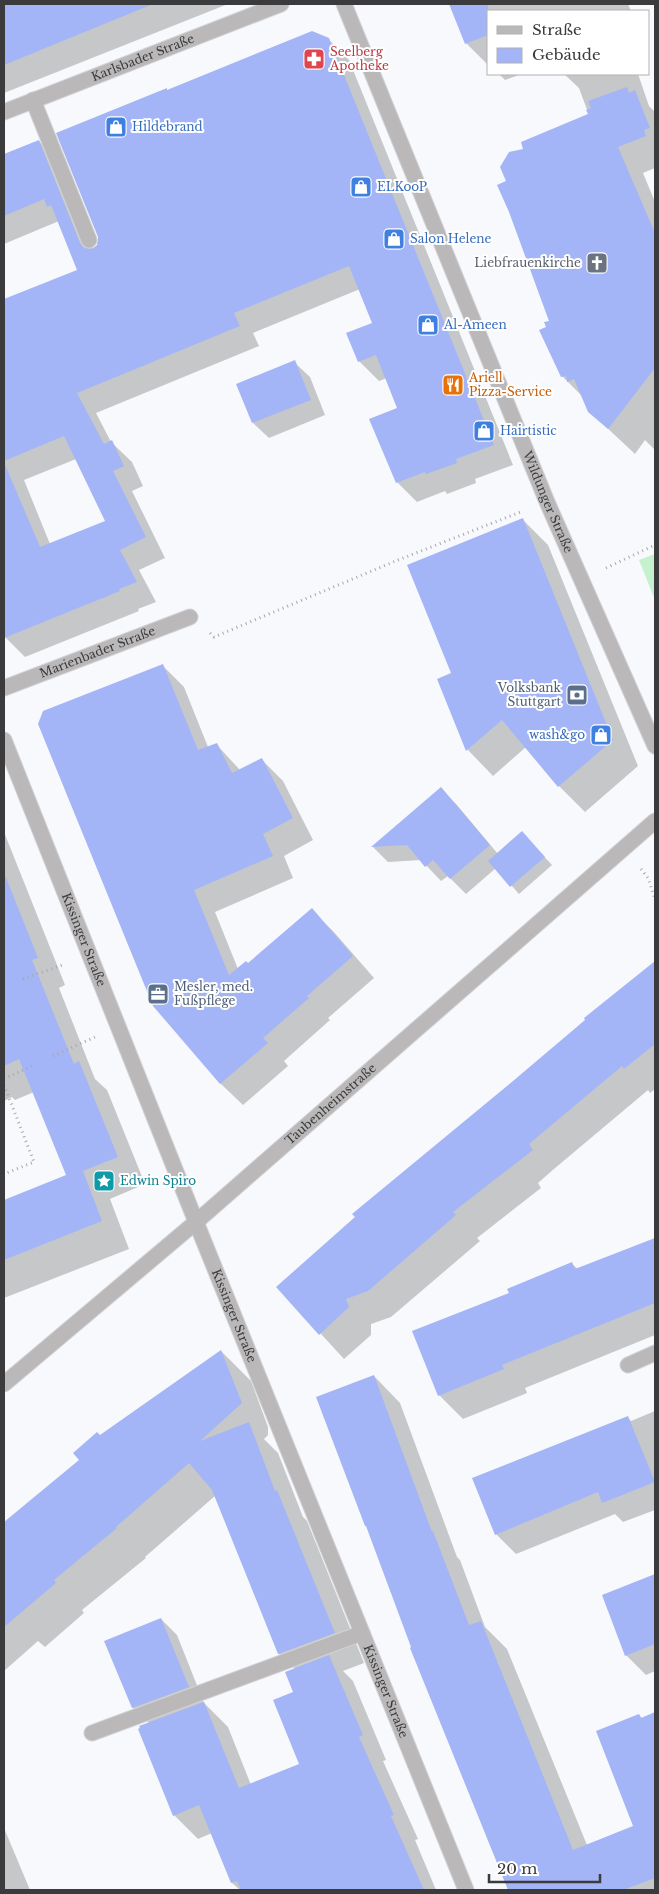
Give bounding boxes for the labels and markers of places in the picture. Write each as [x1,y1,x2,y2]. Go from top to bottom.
place label: Seelberg Apotheke [329,44,389,73]
pharmacy icon: Seelberg Apotheke [302,47,326,71]
shop icon: Hildebrand [104,115,128,139]
place label: Hildebrand [132,119,203,134]
shop icon: ELKooP [349,175,373,199]
place label: ELKooP [377,179,427,194]
shop icon: Salon Helene [382,227,406,251]
place label: Salon Helene [410,231,492,246]
church icon: Liebfrauenkirche [585,251,609,275]
place label: Liebfrauenkirche [474,255,581,270]
shop icon: Al-Ameen [416,313,440,337]
place label: Al-Ameen [443,317,507,332]
place label: Ariell Pizza-Service [468,370,552,399]
restaurant icon: Ariell Pizza-Service [441,373,465,397]
shop icon: Hairtistic [472,419,496,443]
place label: Hairtistic [500,423,557,438]
place label: Volksbank Stuttgart [497,680,562,709]
bank icon: Volksbank Stuttgart [565,683,589,707]
shop icon: wash&go [589,723,613,747]
place label: wash&go [529,727,585,742]
place label: Mesler, med. Fußpflege [174,979,253,1008]
office icon: Mesler, med. Fußpflege [146,982,170,1006]
place icon: Edwin Spiro [92,1169,116,1193]
place label: Edwin Spiro [120,1173,196,1188]

